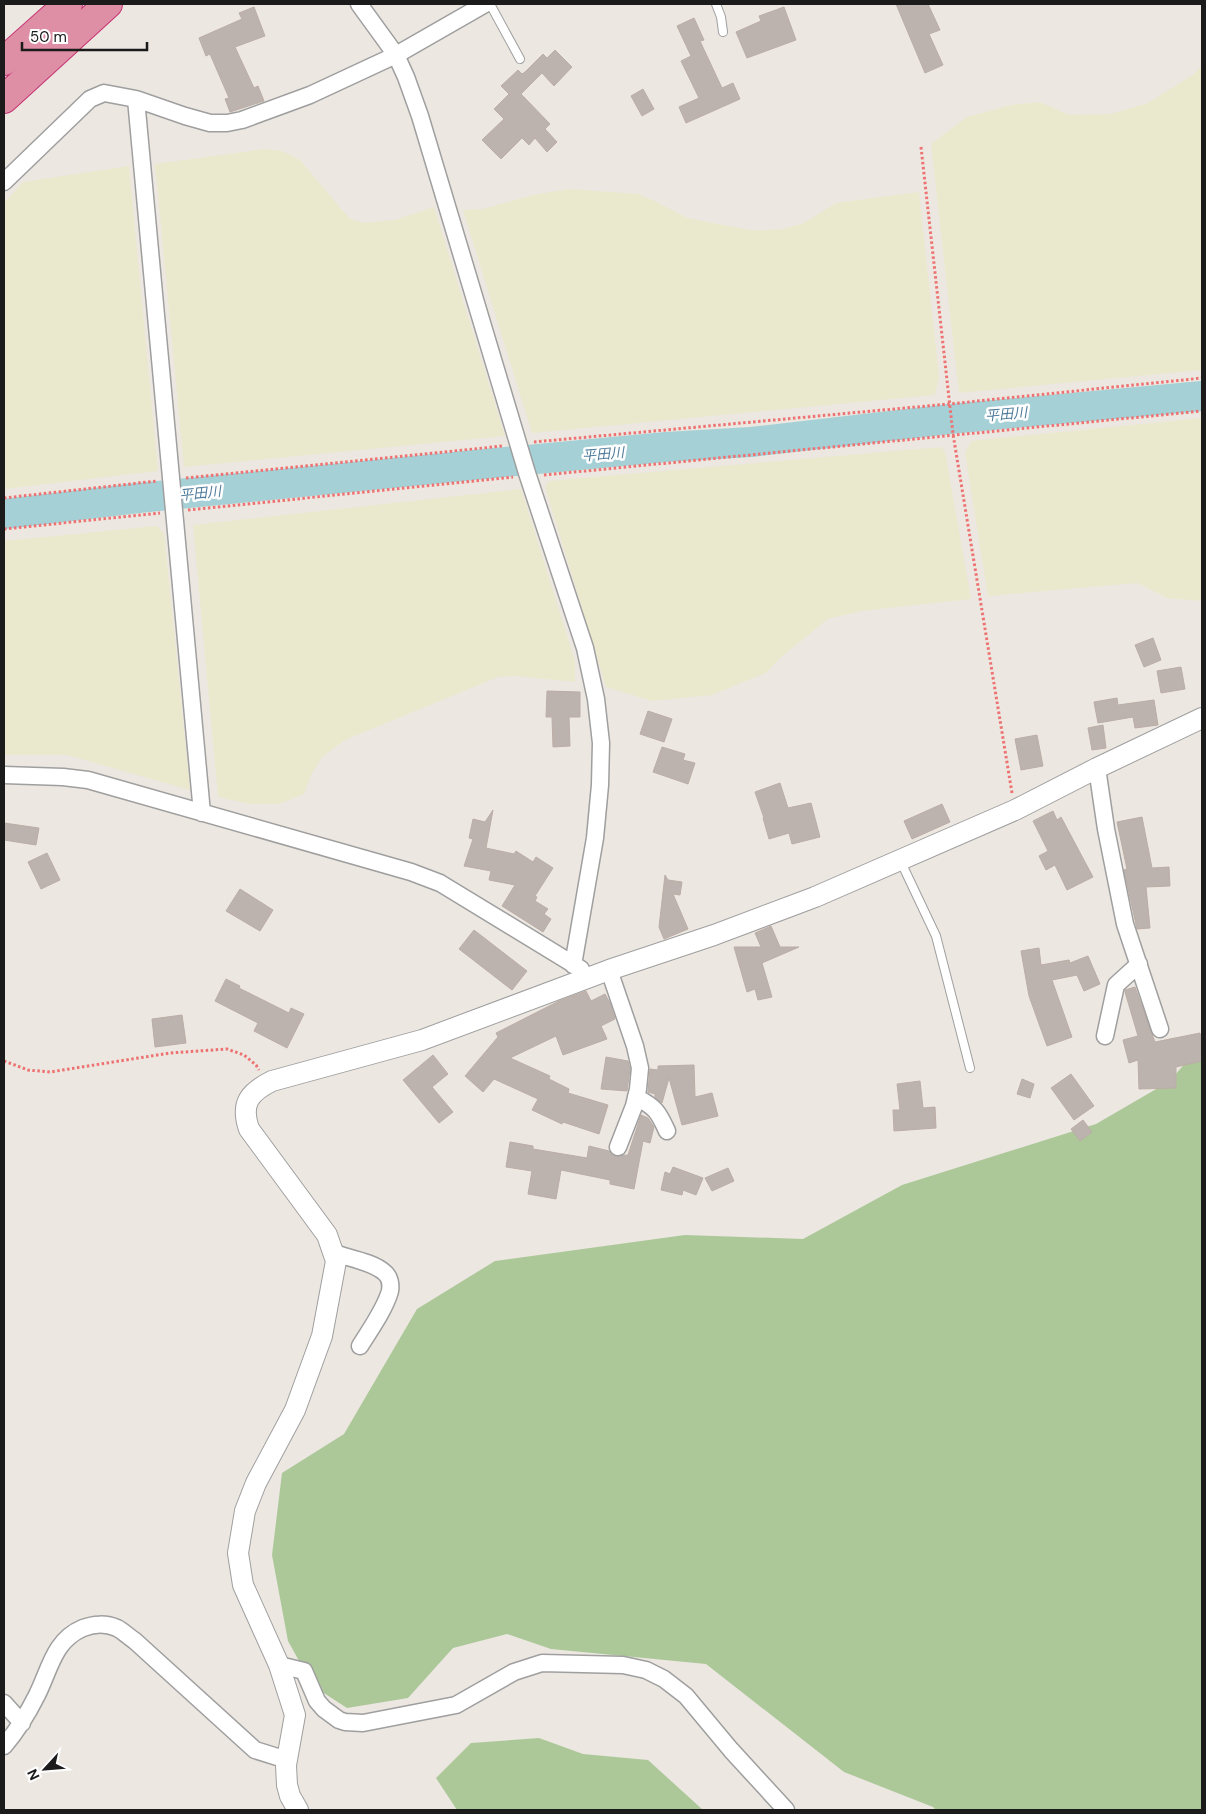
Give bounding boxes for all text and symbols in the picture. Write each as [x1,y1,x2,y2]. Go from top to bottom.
scale bar [22,20,148,52]
text: 50 m [30,27,67,47]
water label: 平田川 [984,403,1030,425]
water label: 平田川 [581,443,627,465]
water label: 平田川 [178,482,224,504]
north arrow [20,1744,70,1794]
text: N [23,1766,44,1783]

